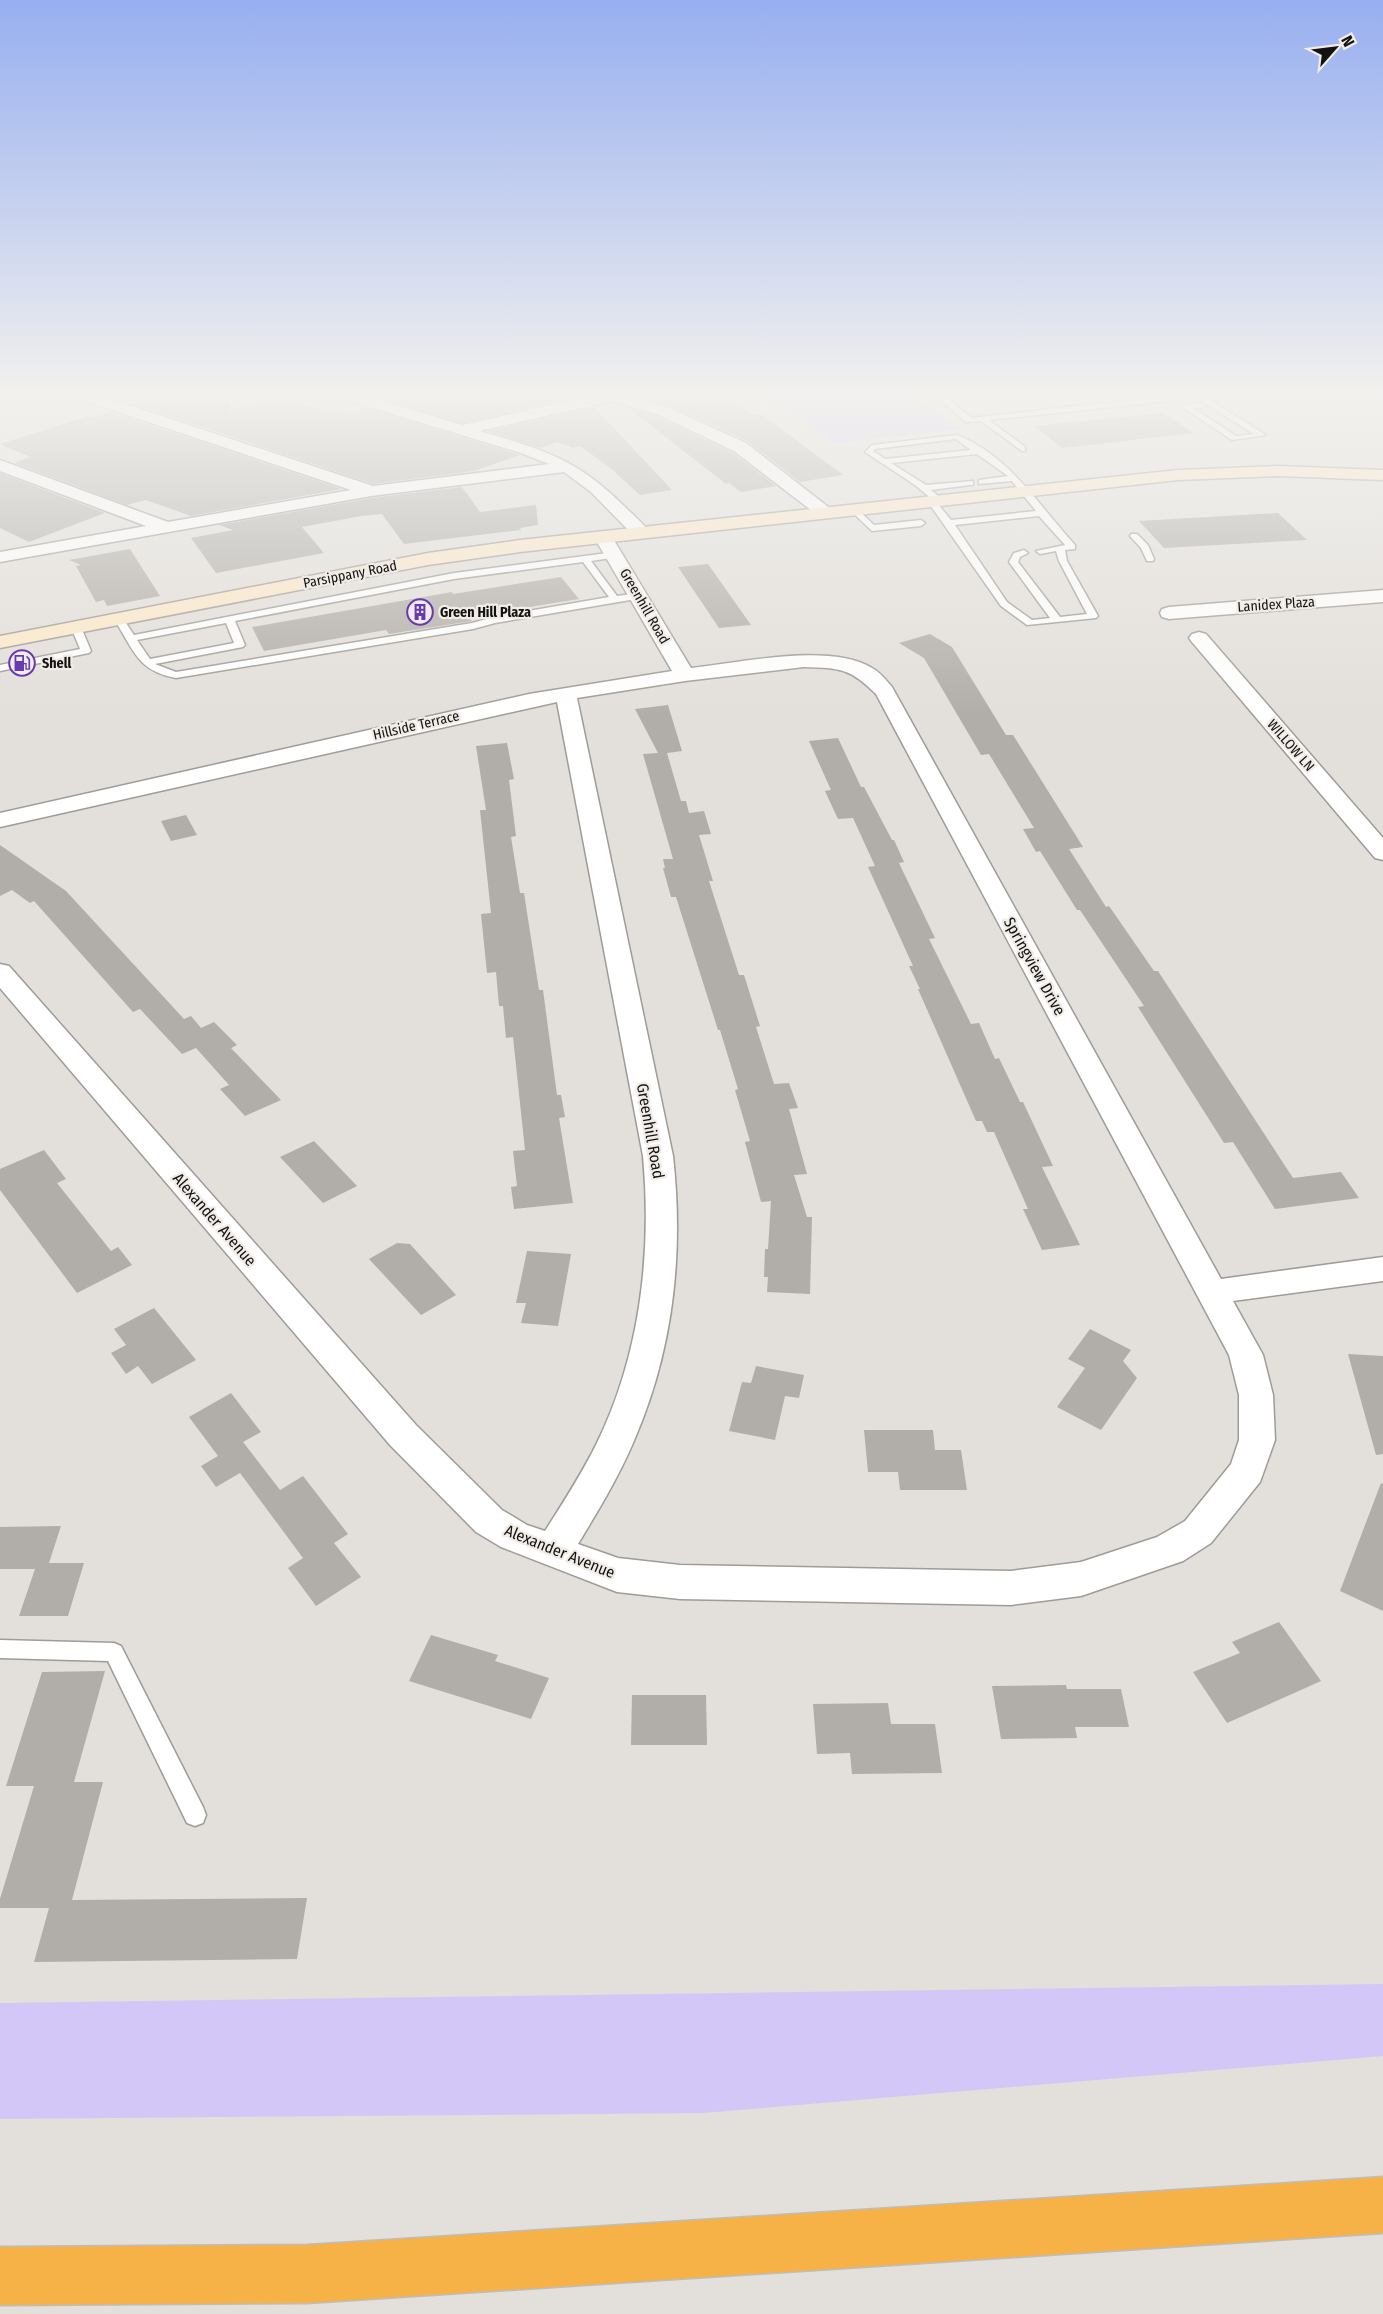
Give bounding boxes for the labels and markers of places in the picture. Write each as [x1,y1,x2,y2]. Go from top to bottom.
building icon: Green Hill Plaza [405,597,435,627]
place label: Green Hill Plaza [440,604,531,621]
fuel station icon: Shell [7,648,37,678]
place label: Shell [42,655,72,672]

